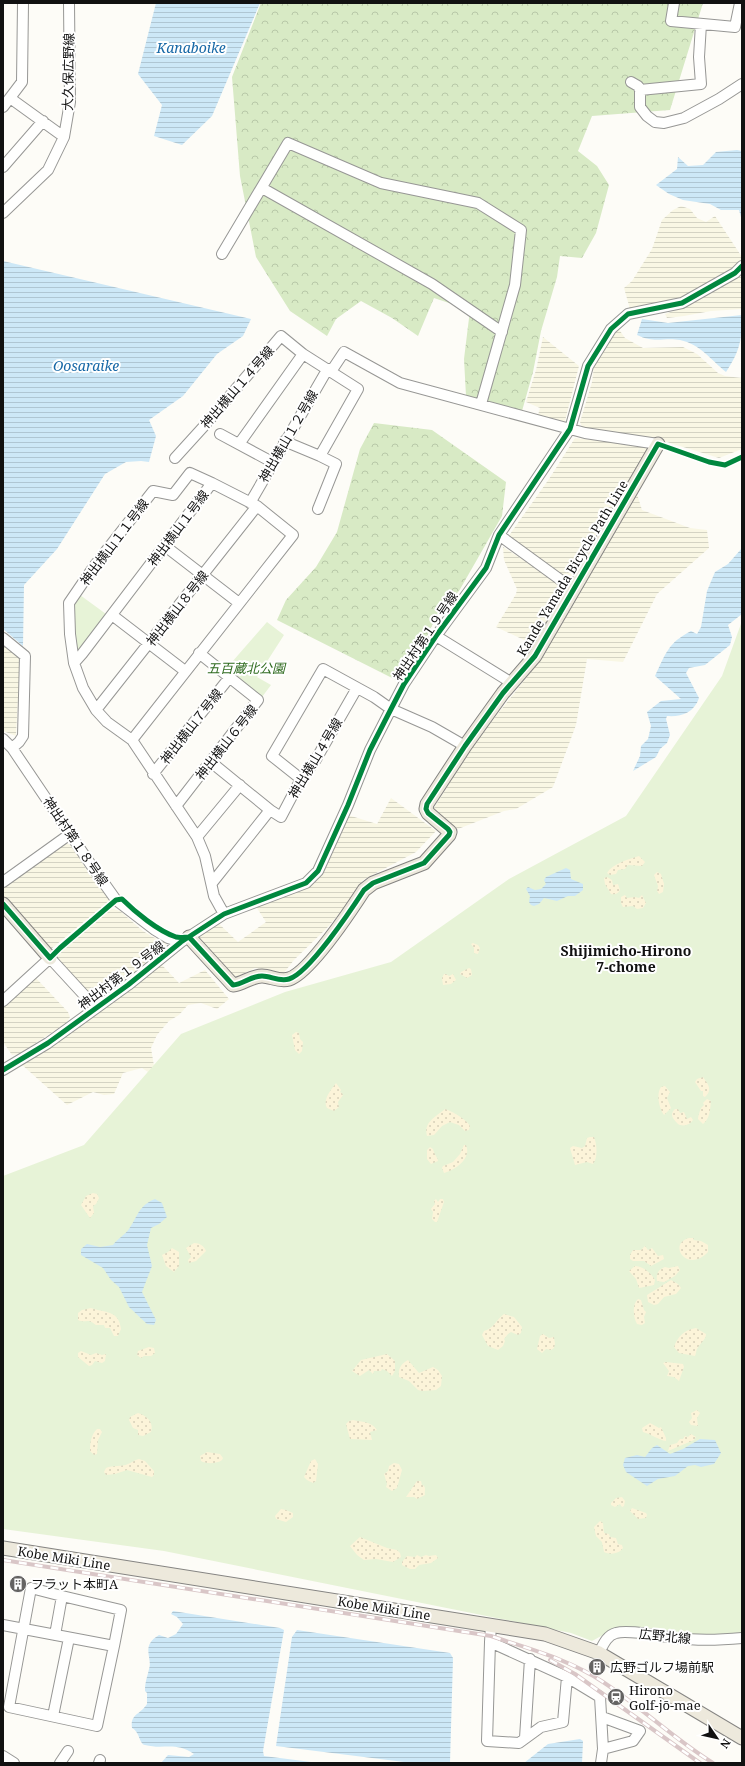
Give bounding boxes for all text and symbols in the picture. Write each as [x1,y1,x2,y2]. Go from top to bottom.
street label: 大久保広野線 [58,33,78,111]
water label: Kanaboike [155,38,226,57]
street label: 神出横山１４号線 [196,342,278,432]
water label: Oosaraike [53,356,119,375]
street label: 神出横山１２号線 [254,386,322,486]
street label: Kande Yamada Bicycle Path Line [512,477,632,659]
street label: 神出横山１号線 [143,486,213,570]
street label: 神出横山１１号線 [76,495,152,589]
street label: 神出横山８号線 [142,567,212,649]
street label: 神出村第１９号線 [388,588,462,684]
park label: 五百蔵北公園 [207,659,287,677]
street label: 神出横山７号線 [156,685,226,767]
street label: 神出横山６号線 [191,701,261,783]
street label: 神出横山４号線 [284,714,346,802]
street label: 神出村第１８号線 [39,793,113,889]
street label: 神出村第１９号線 [74,937,168,1013]
district label: Shijimicho-Hirono 7-chome [561,941,691,976]
street label: Kobe Miki Line [16,1542,112,1574]
building icon: フラット本町A [8,1574,28,1594]
place label: フラット本町A [31,1575,119,1593]
street label: Kobe Miki Line [336,1592,432,1624]
street label: 広野北線 [638,1624,692,1648]
building icon: 広野ゴルフ場前駅 [587,1657,607,1677]
place label: 広野ゴルフ場前駅 [610,1658,714,1676]
place label: Hirono Golf-jō-mae [629,1681,701,1714]
station icon: Hirono Golf-jō-mae [606,1687,626,1707]
north arrow [697,1718,737,1758]
text: N [717,1736,734,1752]

